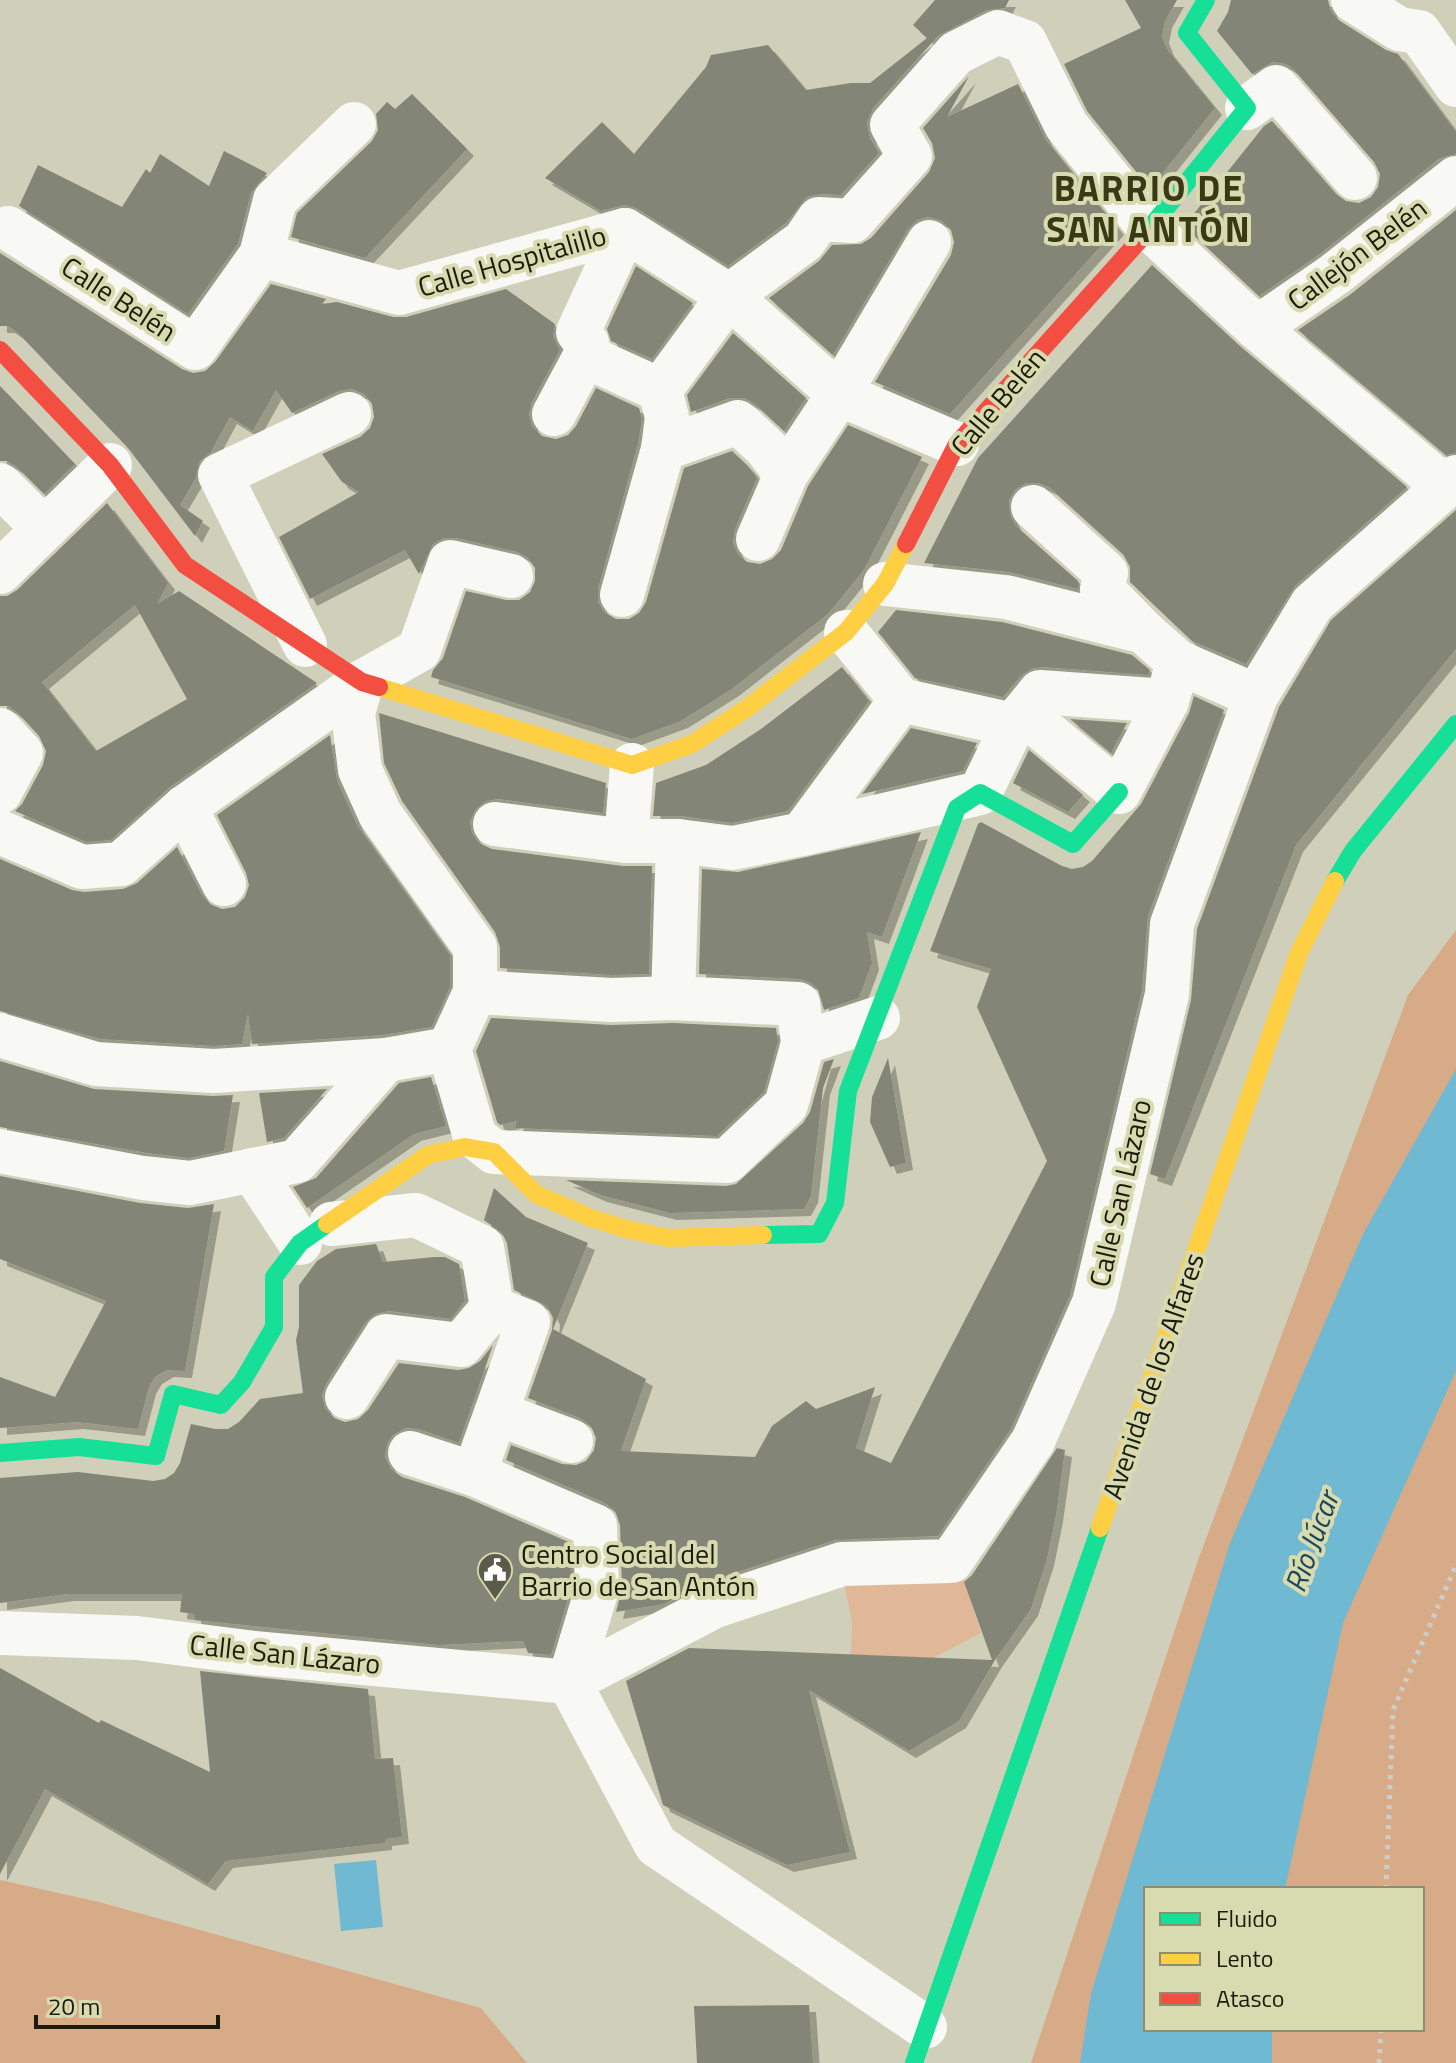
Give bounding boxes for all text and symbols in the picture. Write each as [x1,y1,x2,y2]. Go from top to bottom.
district label: BARRIO DE SAN ANTÓN [1046,160,1252,256]
street label: Callejón Belén [1278,187,1436,321]
street label: Calle Hospitalillo [413,213,611,308]
street label: Calle Belén [53,245,185,352]
street label: Calle Belén [940,338,1056,465]
street label: Calle San Lázaro [1077,1095,1162,1291]
street label: Avenida de los Alfares [1090,1247,1215,1505]
water label: Río Júcar [1272,1482,1352,1598]
place label: Centro Social del Barrio de San Antón [521,1532,756,1607]
public building icon: Centro Social del Barrio de San Antón [476,1551,514,1601]
street label: Calle San Lázaro [188,1622,382,1685]
legend [1144,1887,1424,2031]
text: Fluido [1216,1900,1278,1936]
text: Lento [1216,1940,1273,1976]
scale bar [36,1979,218,2029]
text: Atasco [1216,1980,1285,2016]
text: 20 m [48,1988,100,2024]

